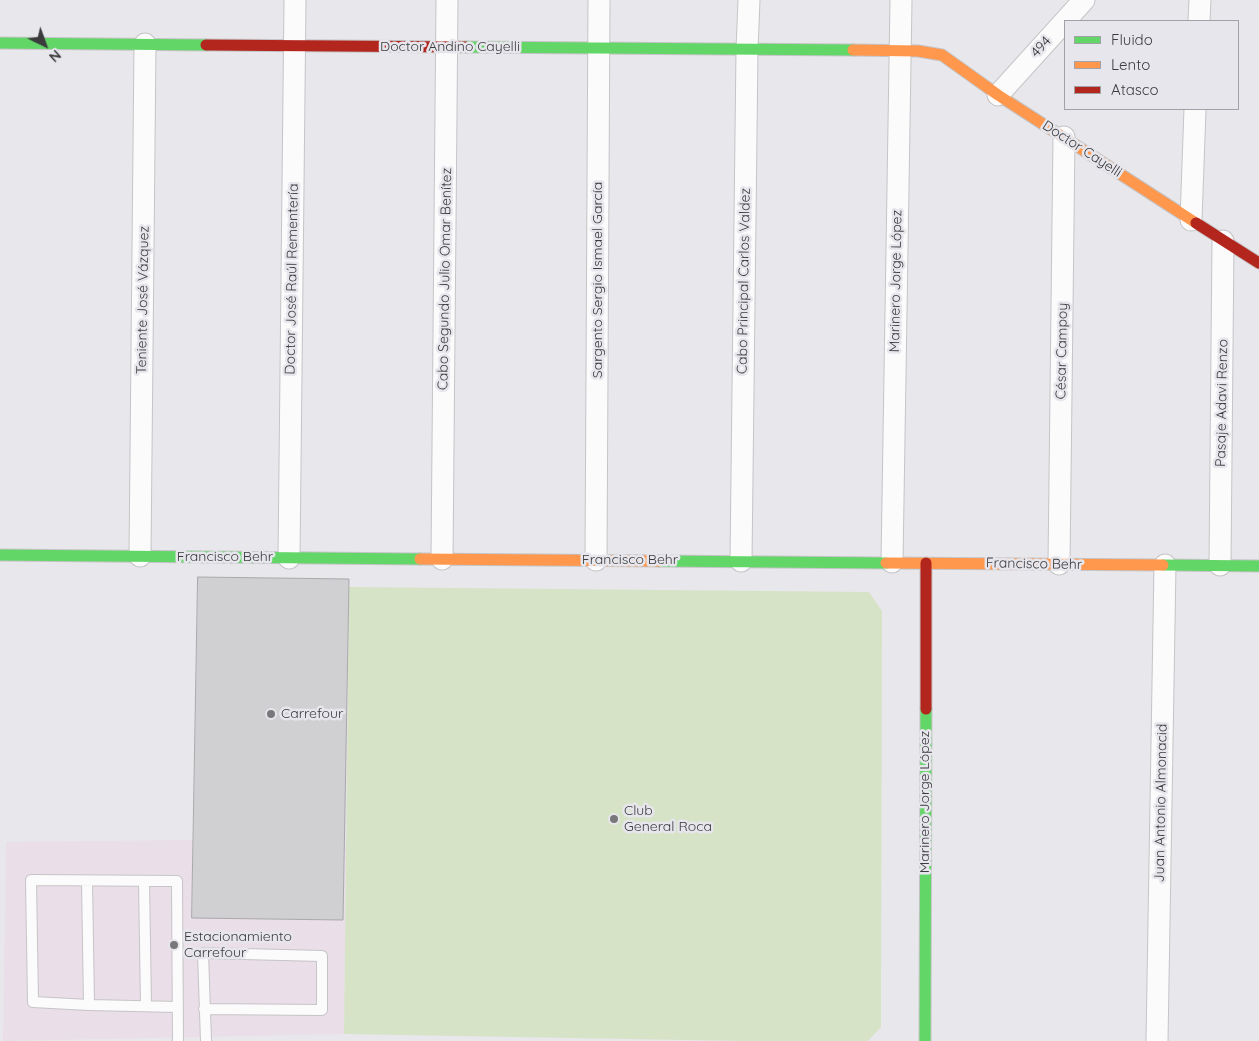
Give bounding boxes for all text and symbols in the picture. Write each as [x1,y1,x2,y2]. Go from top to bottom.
north arrow [20,20,70,70]
legend [1064,20,1239,110]
text: Fluido [1111,30,1153,49]
street label: 494 [1027,33,1055,61]
street label: Doctor Andino Cayelli [380,39,520,55]
text: N [45,46,65,66]
text: Lento [1111,55,1150,74]
text: Atasco [1111,80,1159,99]
street label: Doctor Cayelli [1039,117,1125,181]
street label: Cabo Segundo Julio Omar Benítez [435,168,455,390]
street label: Sargento Sergio Ismael García [590,182,606,378]
street label: Doctor José Raúl Rementería [282,183,302,375]
street label: Cabo Principal Carlos Valdez [734,188,754,374]
street label: Marinero Jorge López [886,210,906,352]
street label: Teniente José Vázquez [133,226,153,374]
street label: César Campoy [1053,303,1071,399]
street label: Pasaje Adavi Renzo [1212,339,1232,467]
street label: Francisco Behr [177,549,273,565]
street label: Francisco Behr [582,552,678,568]
street label: Francisco Behr [986,555,1082,573]
place label: Carrefour [281,706,343,722]
marker: Carrefour [265,708,277,720]
street label: Juan Antonio Almonacid [1151,723,1171,883]
street label: Marinero Jorge López [917,731,933,873]
place label: Club General Roca [624,803,712,836]
marker: Club General Roca [608,813,620,825]
place label: Estacionamiento Carrefour [184,929,292,962]
marker: Estacionamiento Carrefour [168,939,180,951]

